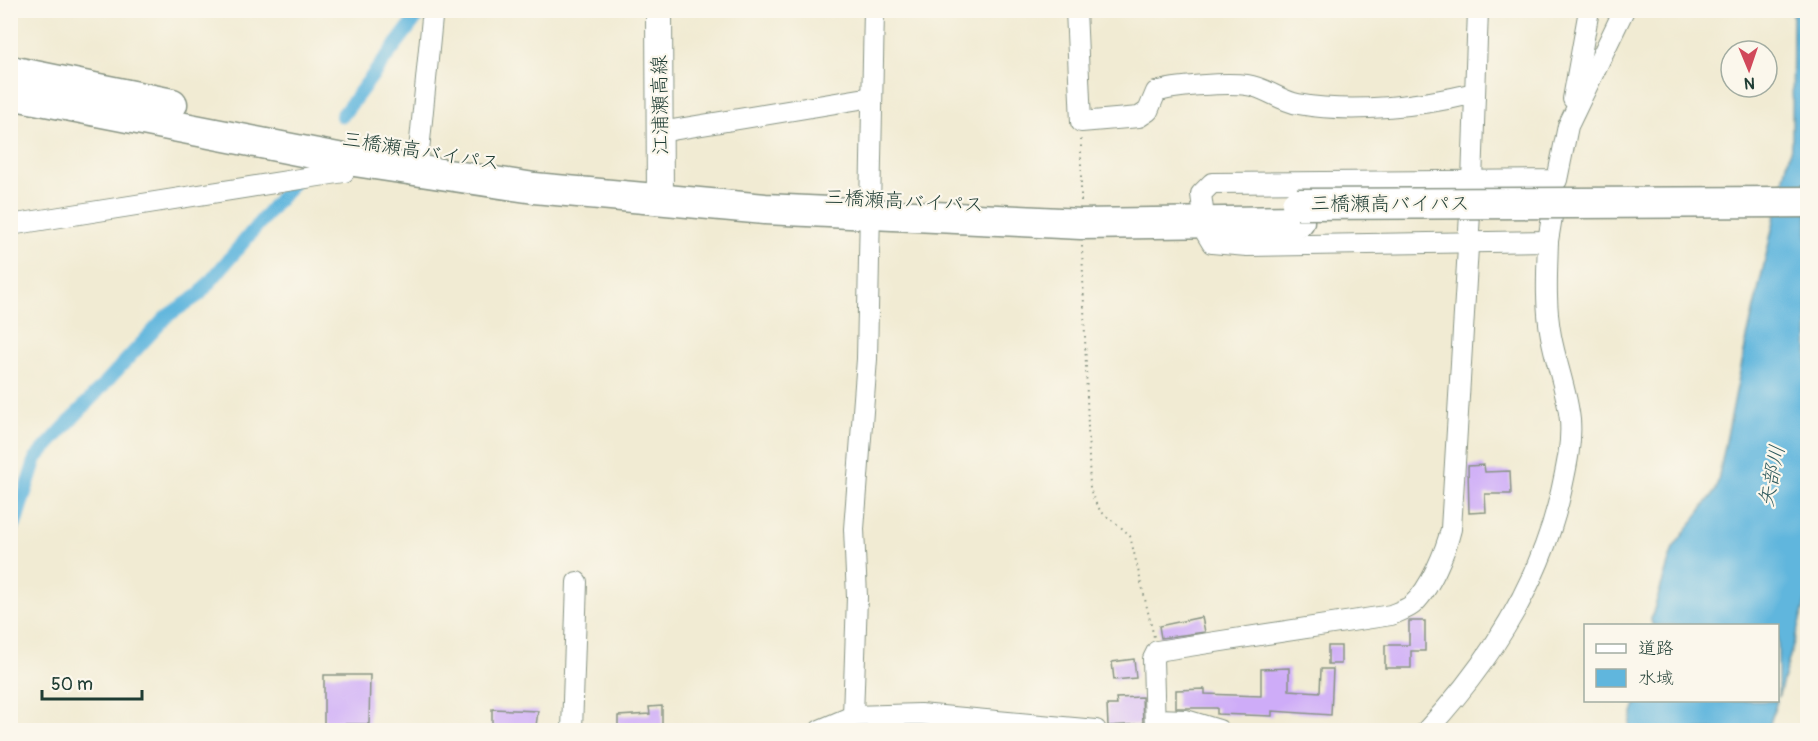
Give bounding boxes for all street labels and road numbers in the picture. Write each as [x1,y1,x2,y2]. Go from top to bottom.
street label: 江浦瀬高線 [647,55,673,155]
street label: 三橋瀬高バイパス [340,126,502,176]
street label: 三橋瀬高バイパス [824,184,984,218]
street label: 三橋瀬高バイパス [1310,191,1470,216]

